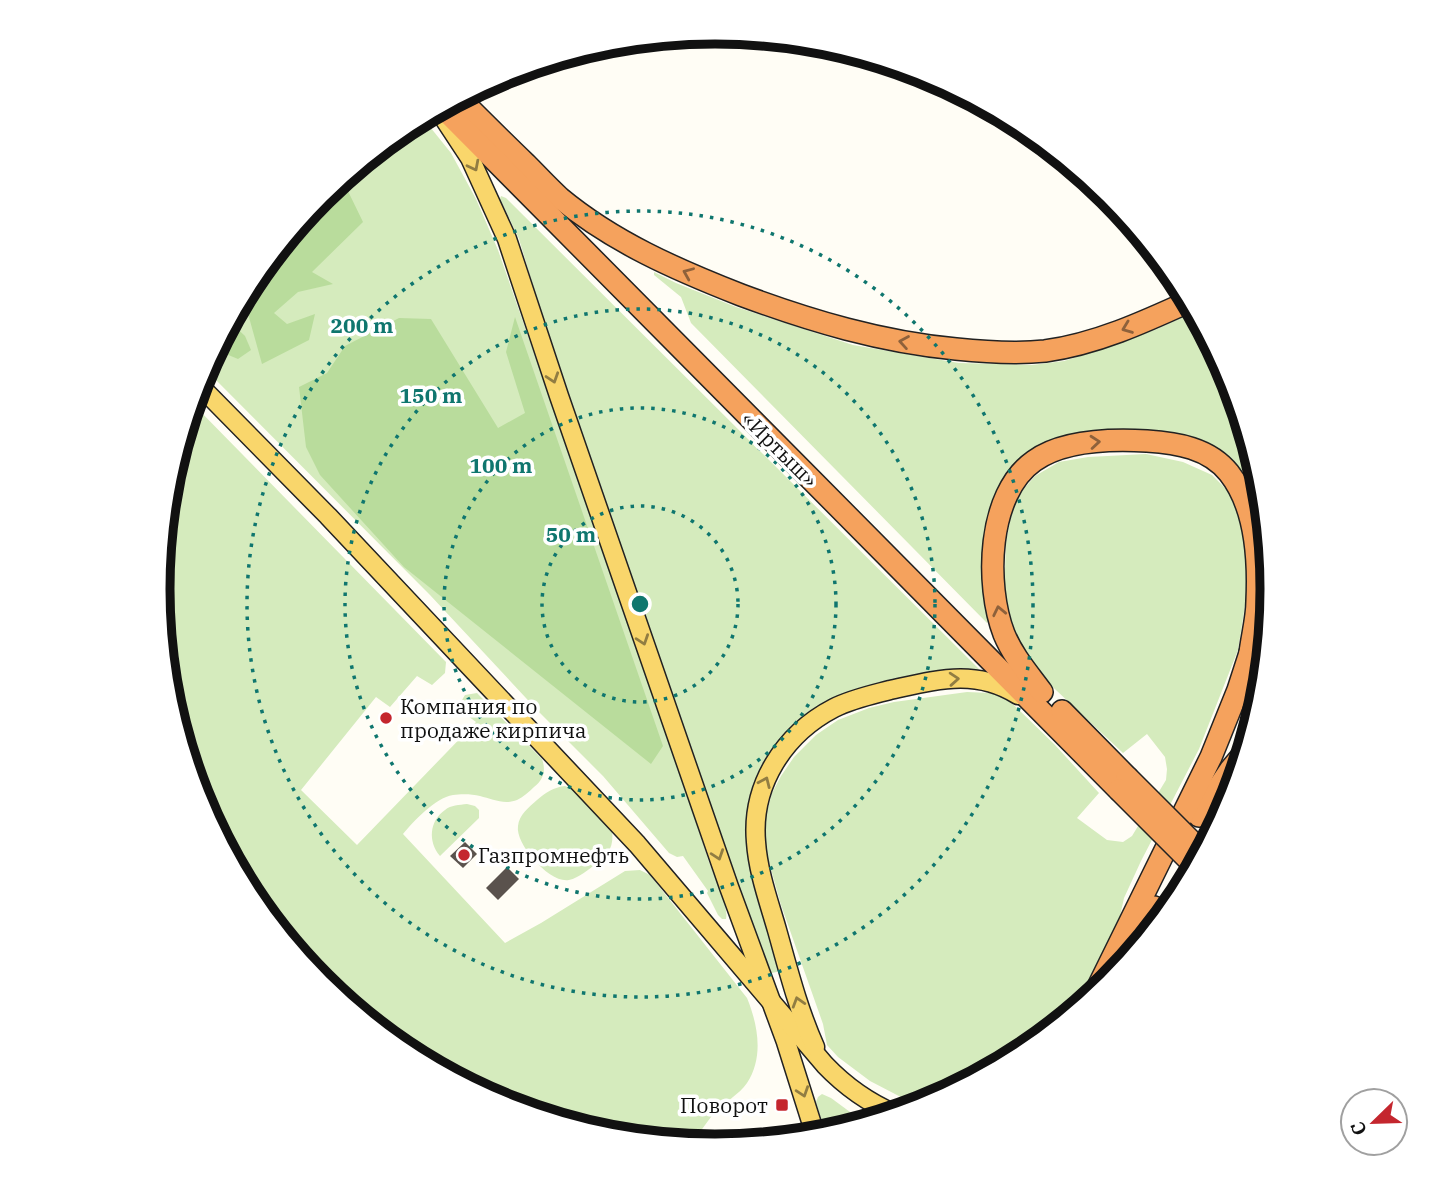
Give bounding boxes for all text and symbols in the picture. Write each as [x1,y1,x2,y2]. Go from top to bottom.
one-way arrow [465,159,479,171]
one-way arrow [683,267,695,281]
text: 200 m [330,311,394,339]
one-way arrow [1122,319,1134,333]
one-way arrow [898,335,910,350]
one-way arrow [545,372,560,384]
text: 150 m [399,381,463,409]
street label: «Иртыш» [736,405,824,493]
one-way arrow [1089,435,1101,450]
text: 100 m [469,451,533,479]
text: 50 m [546,520,596,548]
centre of rings [628,592,652,616]
one-way arrow [992,605,1007,617]
one-way arrow [635,633,649,645]
one-way arrow [949,672,960,687]
place label: Компания по продаже кирпича [400,692,587,744]
marker: Компания по продаже кирпича [378,710,394,726]
one-way arrow [757,777,771,789]
place label: Газпромнефть [478,841,629,869]
marker: Газпромнефть [456,847,472,863]
one-way arrow [710,848,724,860]
one-way arrow [792,997,807,1009]
one-way arrow [794,1085,809,1097]
north arrow [1339,1087,1409,1157]
place label: Поворот [680,1091,768,1119]
marker: Поворот [774,1097,790,1113]
text: С [1345,1118,1372,1139]

